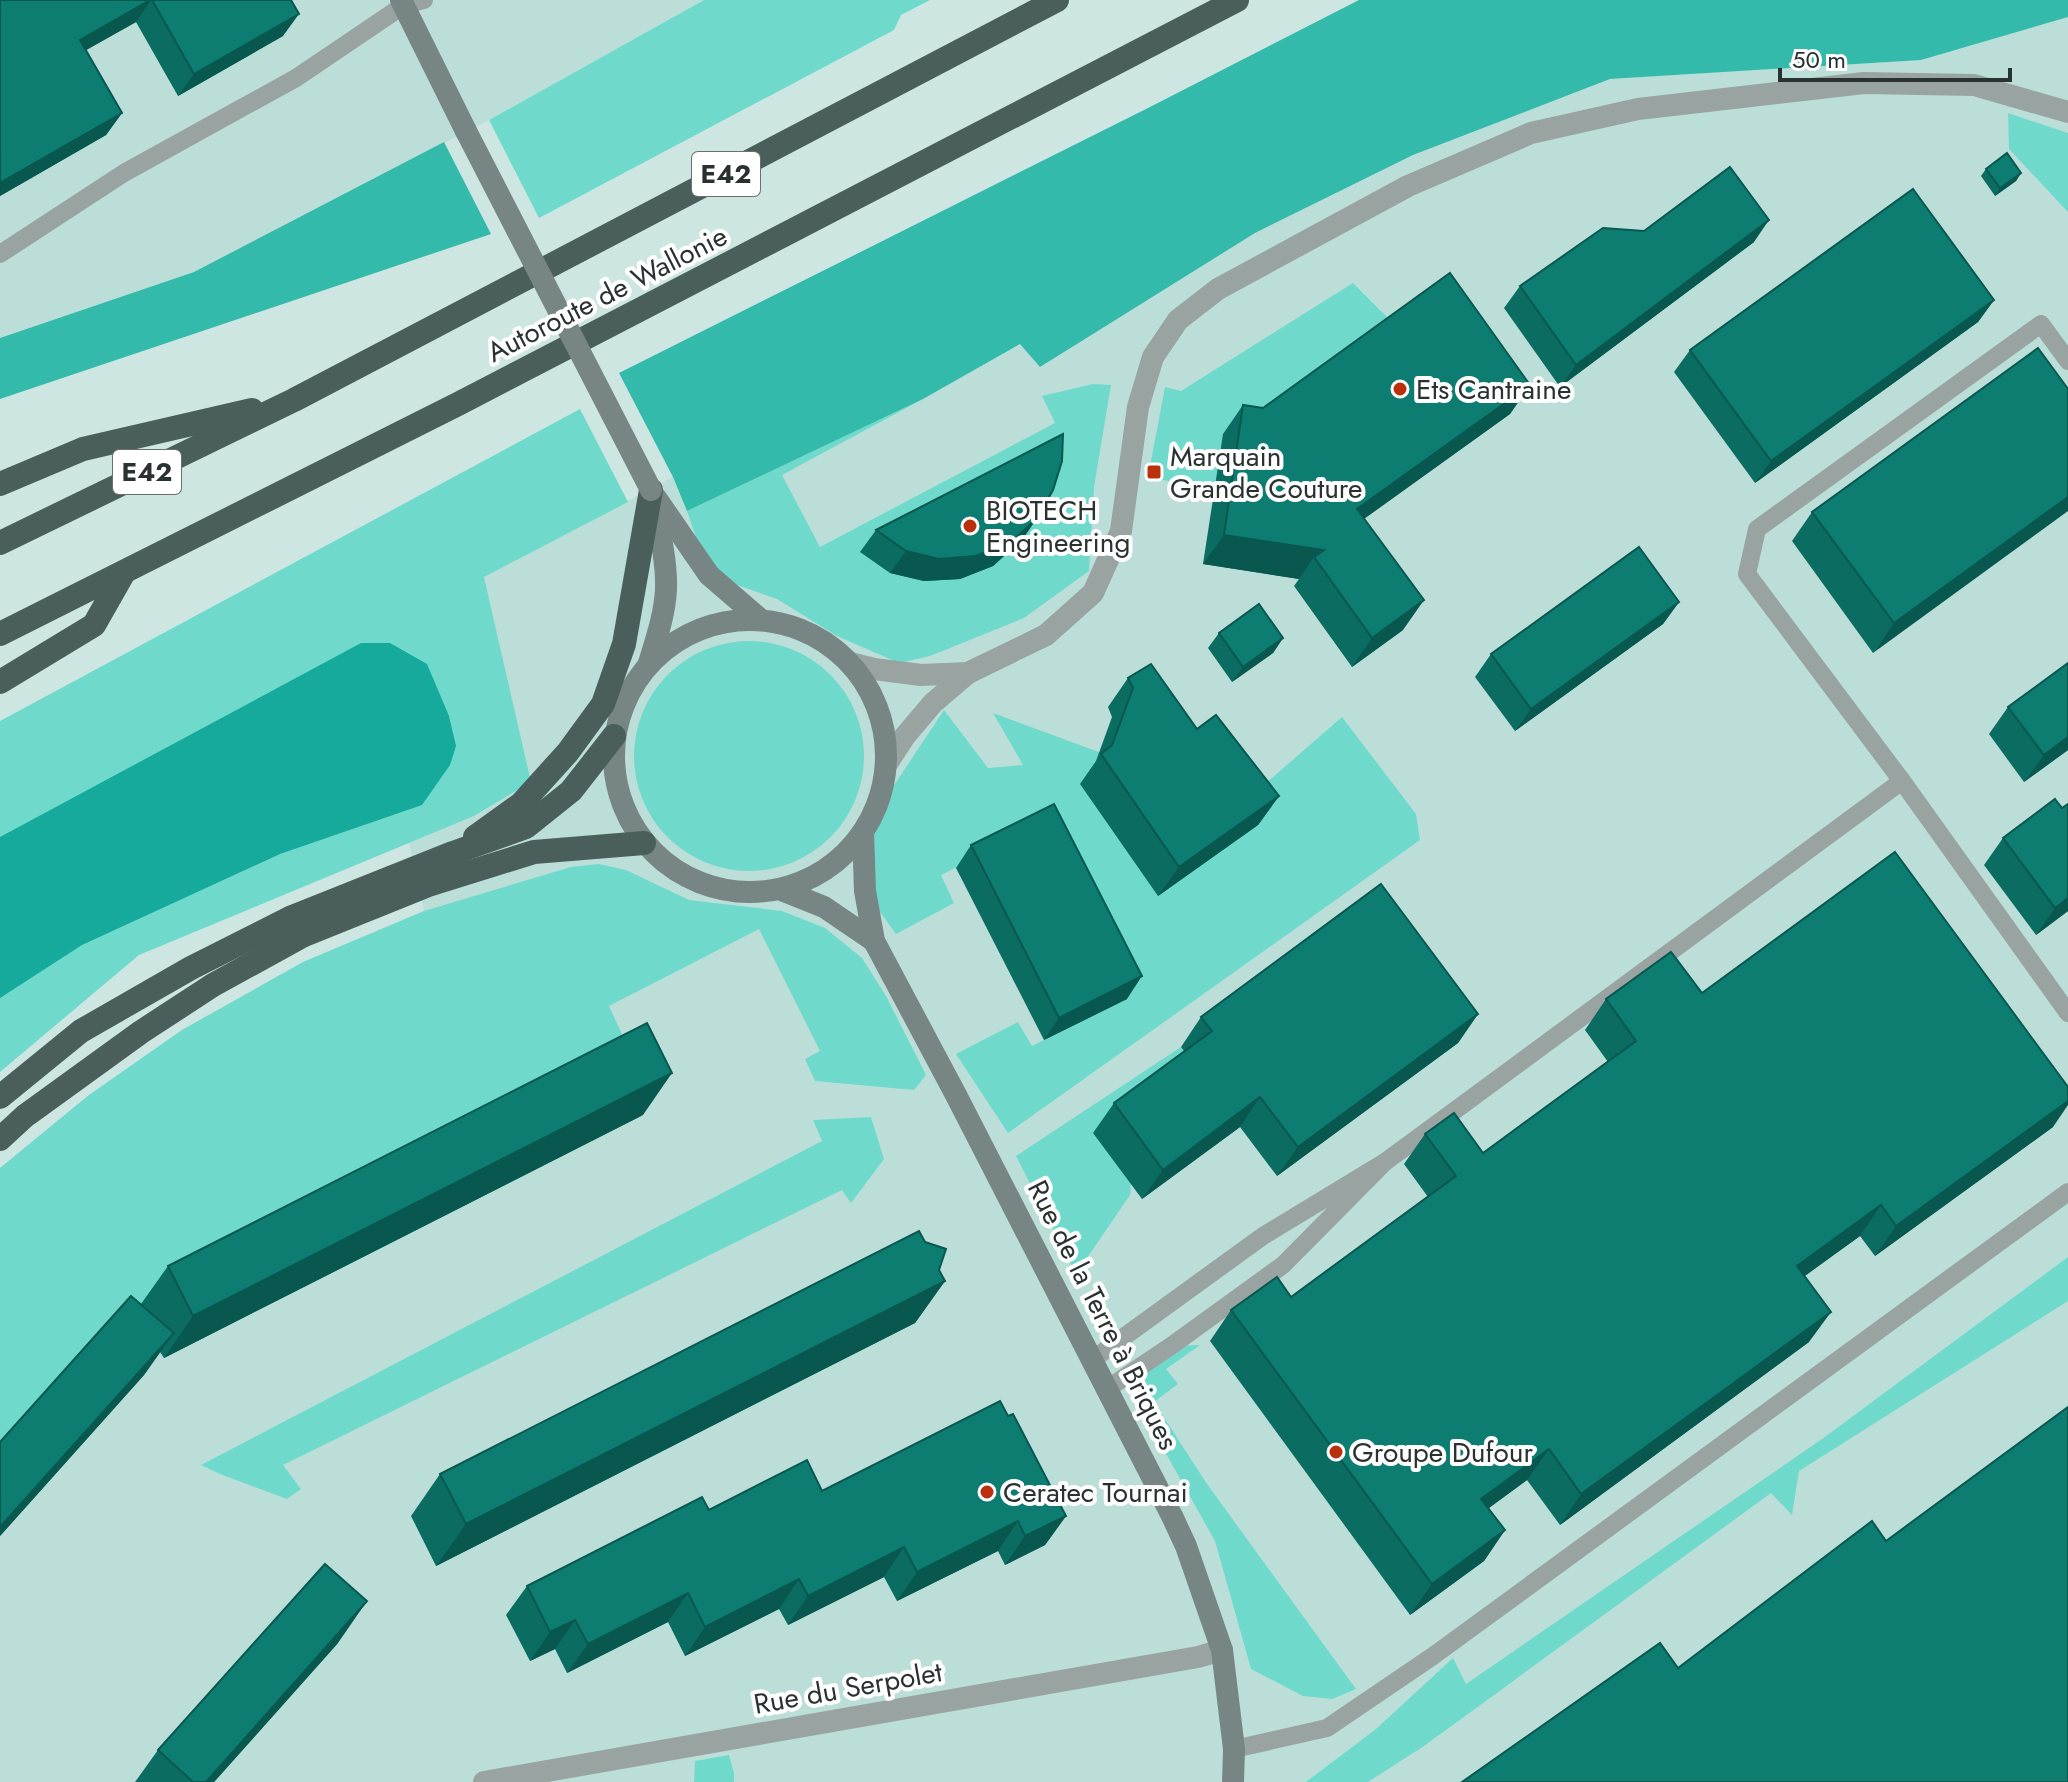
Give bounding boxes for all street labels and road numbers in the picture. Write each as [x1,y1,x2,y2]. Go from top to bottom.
road number: E42 [692,152,760,196]
street label: Autoroute de Wallonie [480,216,734,372]
road number: E42 [113,450,181,494]
street label: Rue de la Terre à Briques [1017,1173,1189,1457]
street label: Rue du Serpolet [751,1651,946,1725]

